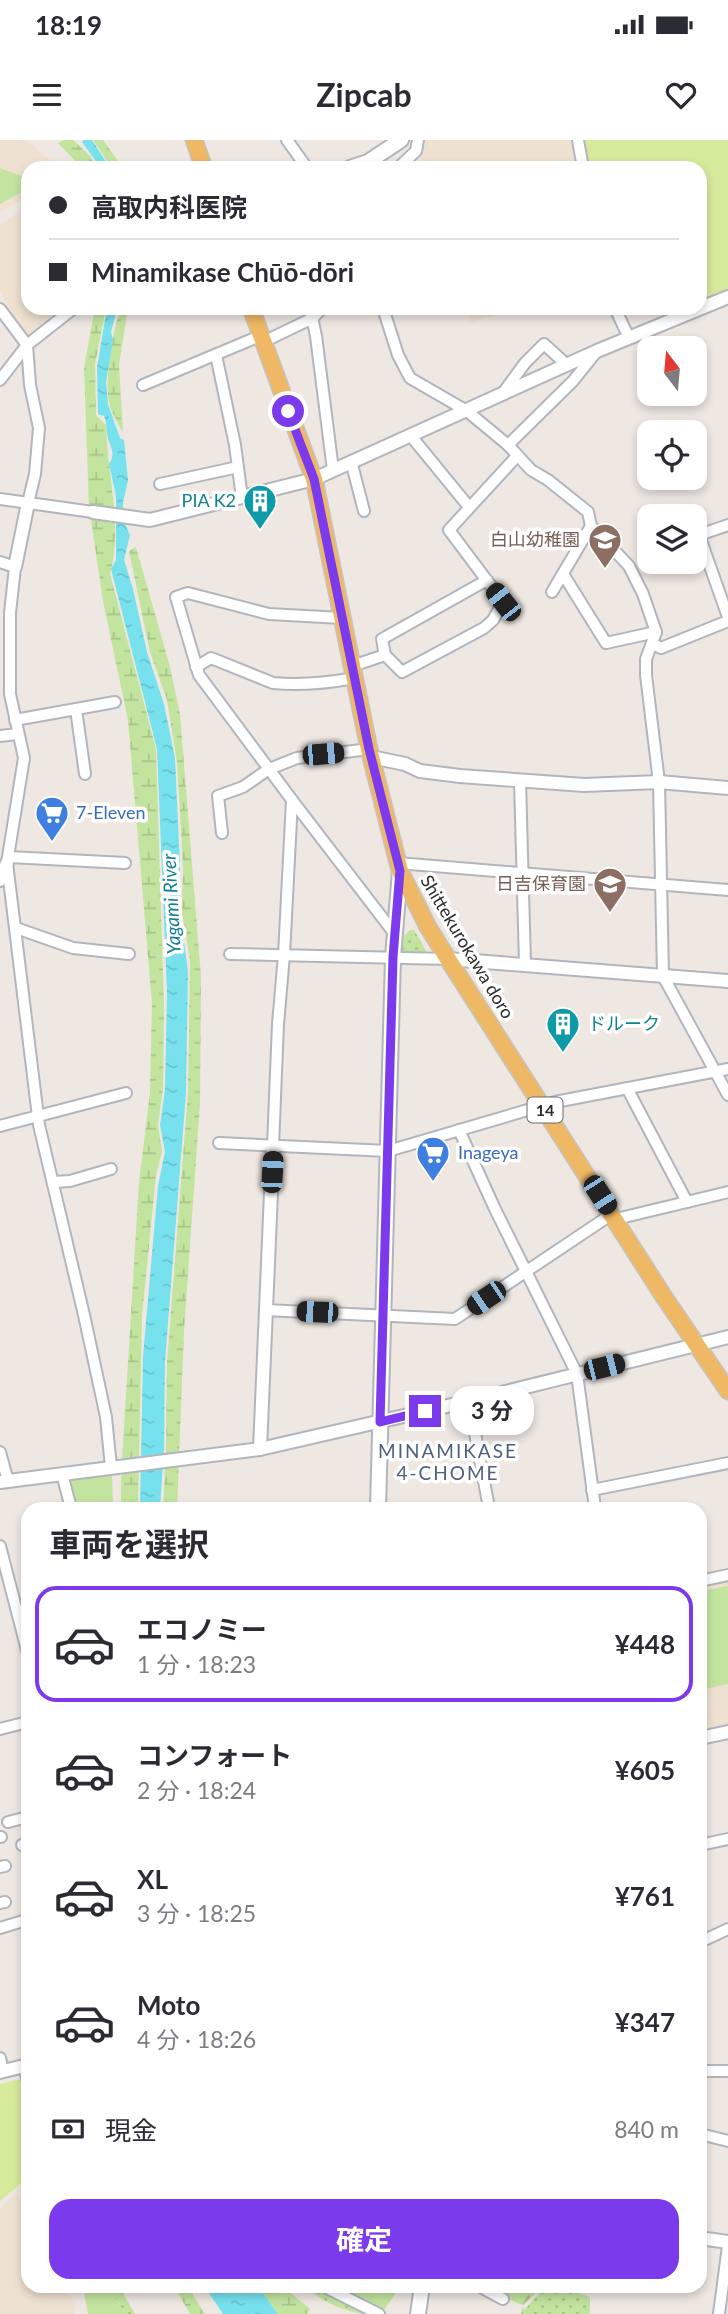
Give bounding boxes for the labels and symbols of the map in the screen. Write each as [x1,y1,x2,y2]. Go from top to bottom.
north arrow [637,336,707,406]
route start [272,395,304,427]
building icon: PIA K2 [241,482,279,531]
place label: PIA K2 [182,489,236,511]
school or university icon: 白山幼稚園 [586,521,624,570]
place label: 白山幼稚園 [490,528,580,550]
car [482,579,525,625]
car [302,742,345,766]
supermarket icon: 7-Eleven [33,794,71,843]
place label: 7-Eleven [76,801,146,823]
water label: Yagami River [156,853,185,955]
school or university icon: 日吉保育園 [591,865,629,914]
street label: Shittekurokawa doro [416,871,519,1022]
place label: 日吉保育園 [496,872,586,894]
building icon: ドルーク [544,1005,582,1054]
place label: ドルーク [588,1012,660,1034]
road number: 14 [528,1098,562,1122]
supermarket icon: Inageya [414,1134,452,1183]
place label: Inageya [458,1141,518,1163]
car [261,1150,284,1194]
car [580,1172,621,1218]
car [463,1278,510,1318]
car [296,1301,339,1323]
car [582,1352,627,1382]
callout: 3 分 [450,1386,534,1436]
route end [409,1395,441,1427]
district label: MINAMIKASE 4-CHOME [378,1439,518,1484]

